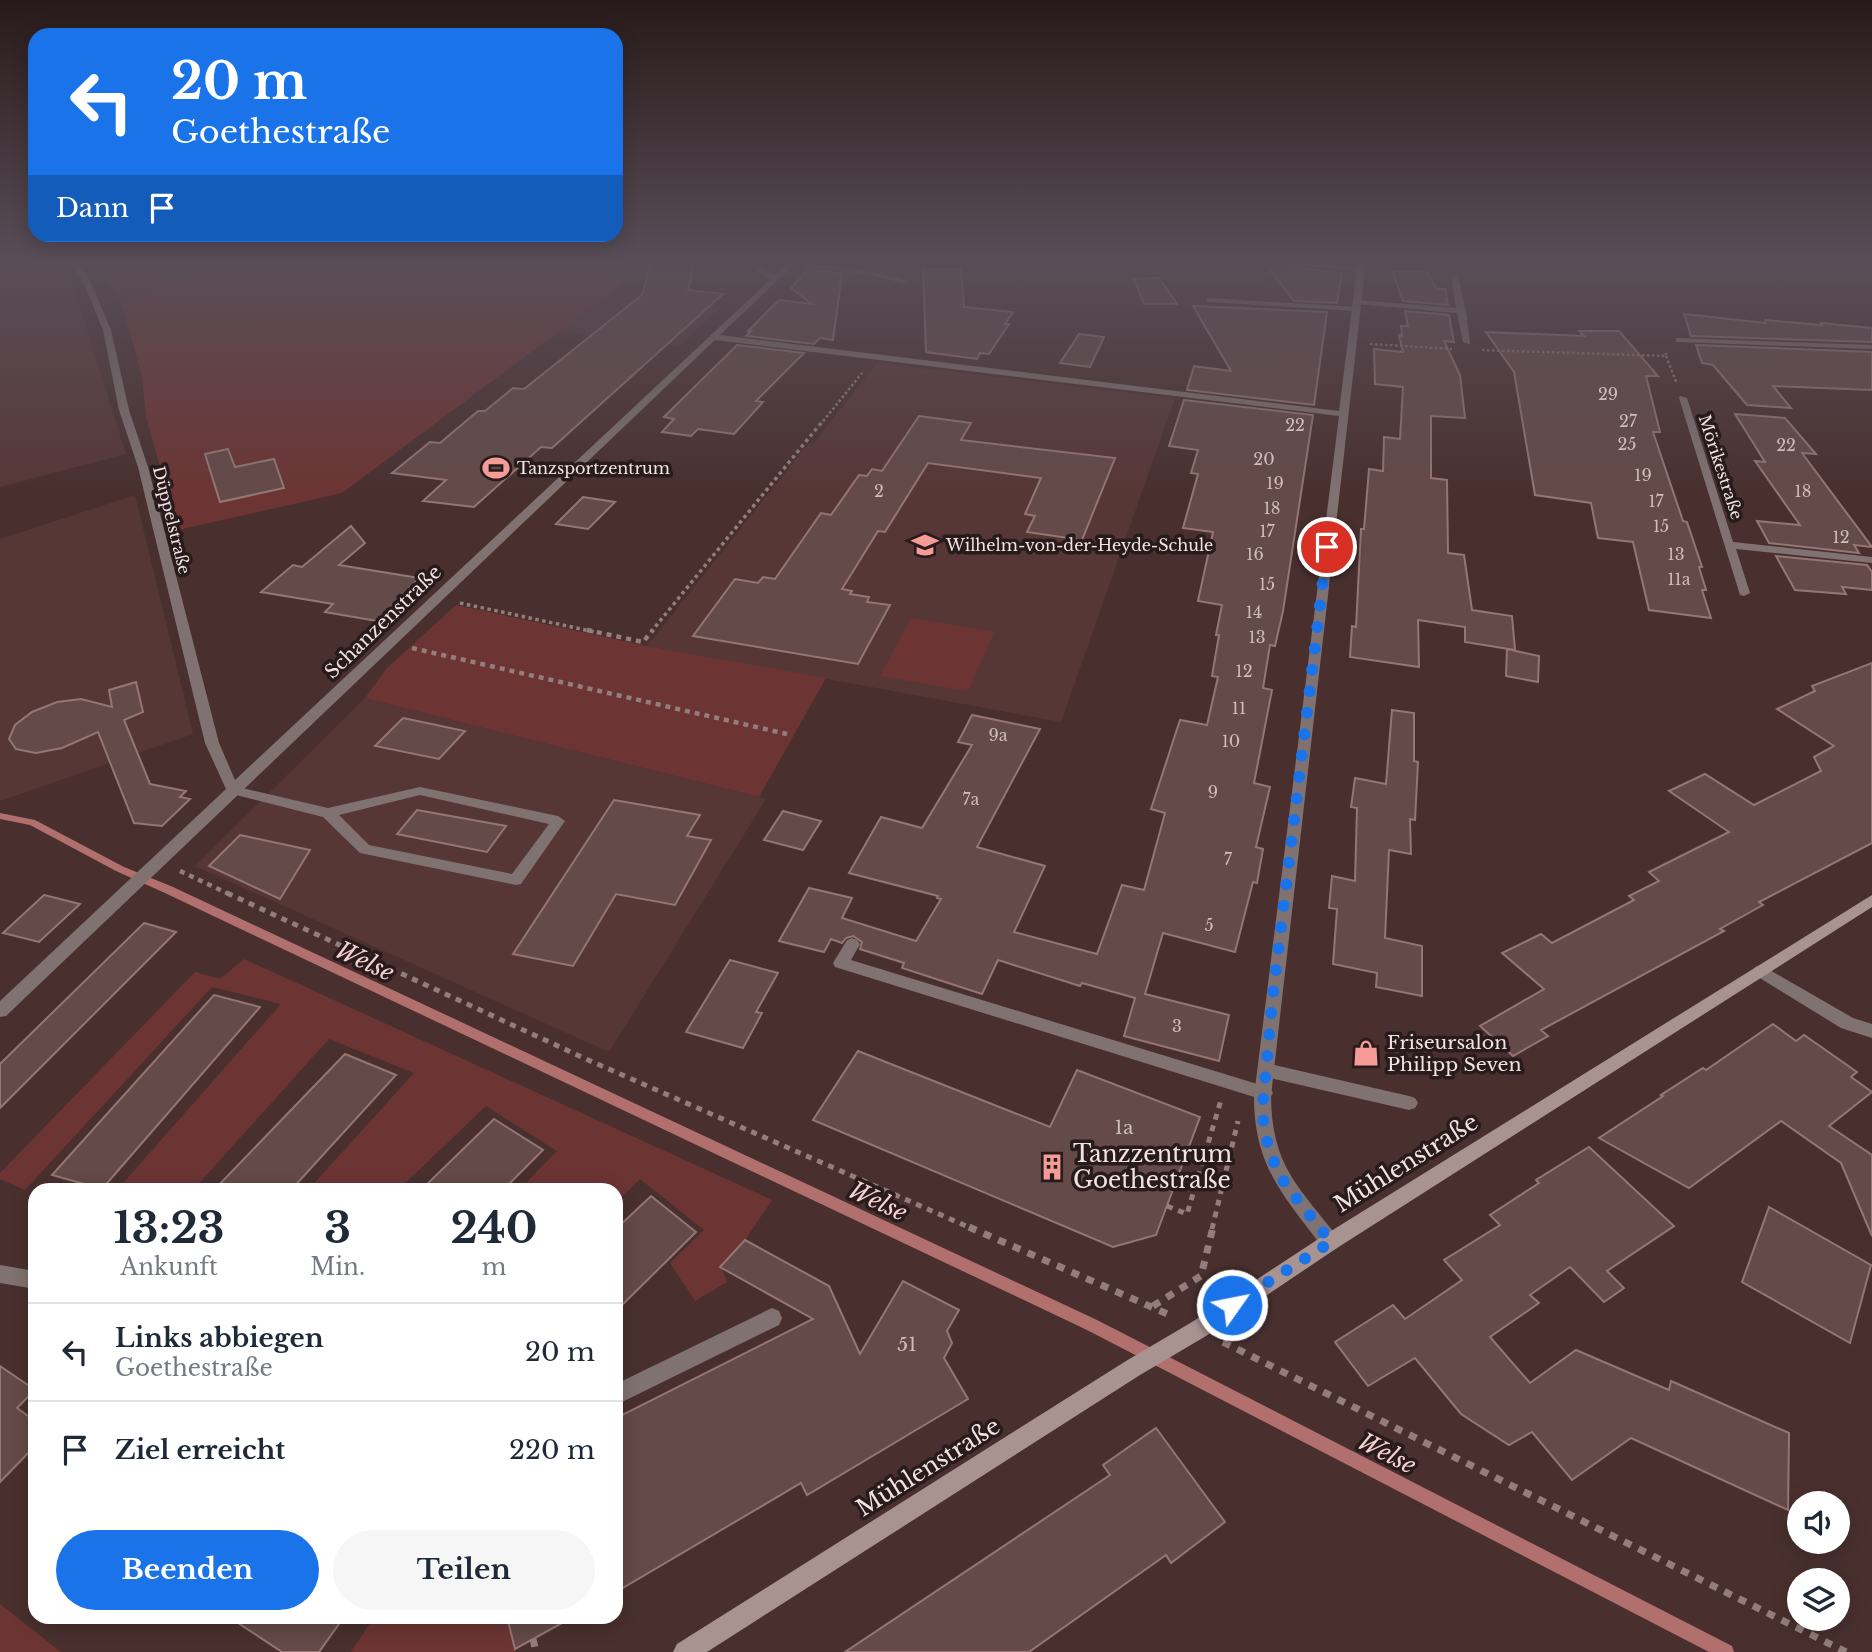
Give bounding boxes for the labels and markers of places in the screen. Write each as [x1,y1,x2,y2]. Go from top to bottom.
sports icon: Tanzsportzentrum [481,453,511,483]
place label: Tanzsportzentrum [517,458,670,478]
pin [1297,517,1357,577]
school or university icon: Wilhelm-von-der-Heyde-Schule [910,530,940,560]
place label: Wilhelm-von-der-Heyde-Schule [945,535,1213,555]
place label: Friseursalon Philipp Seven [1387,1031,1522,1076]
shop icon: Friseursalon Philipp Seven [1351,1038,1381,1068]
place label: Tanzzentrum Goethestraße [1073,1140,1232,1194]
building icon: Tanzzentrum Goethestraße [1037,1152,1067,1182]

